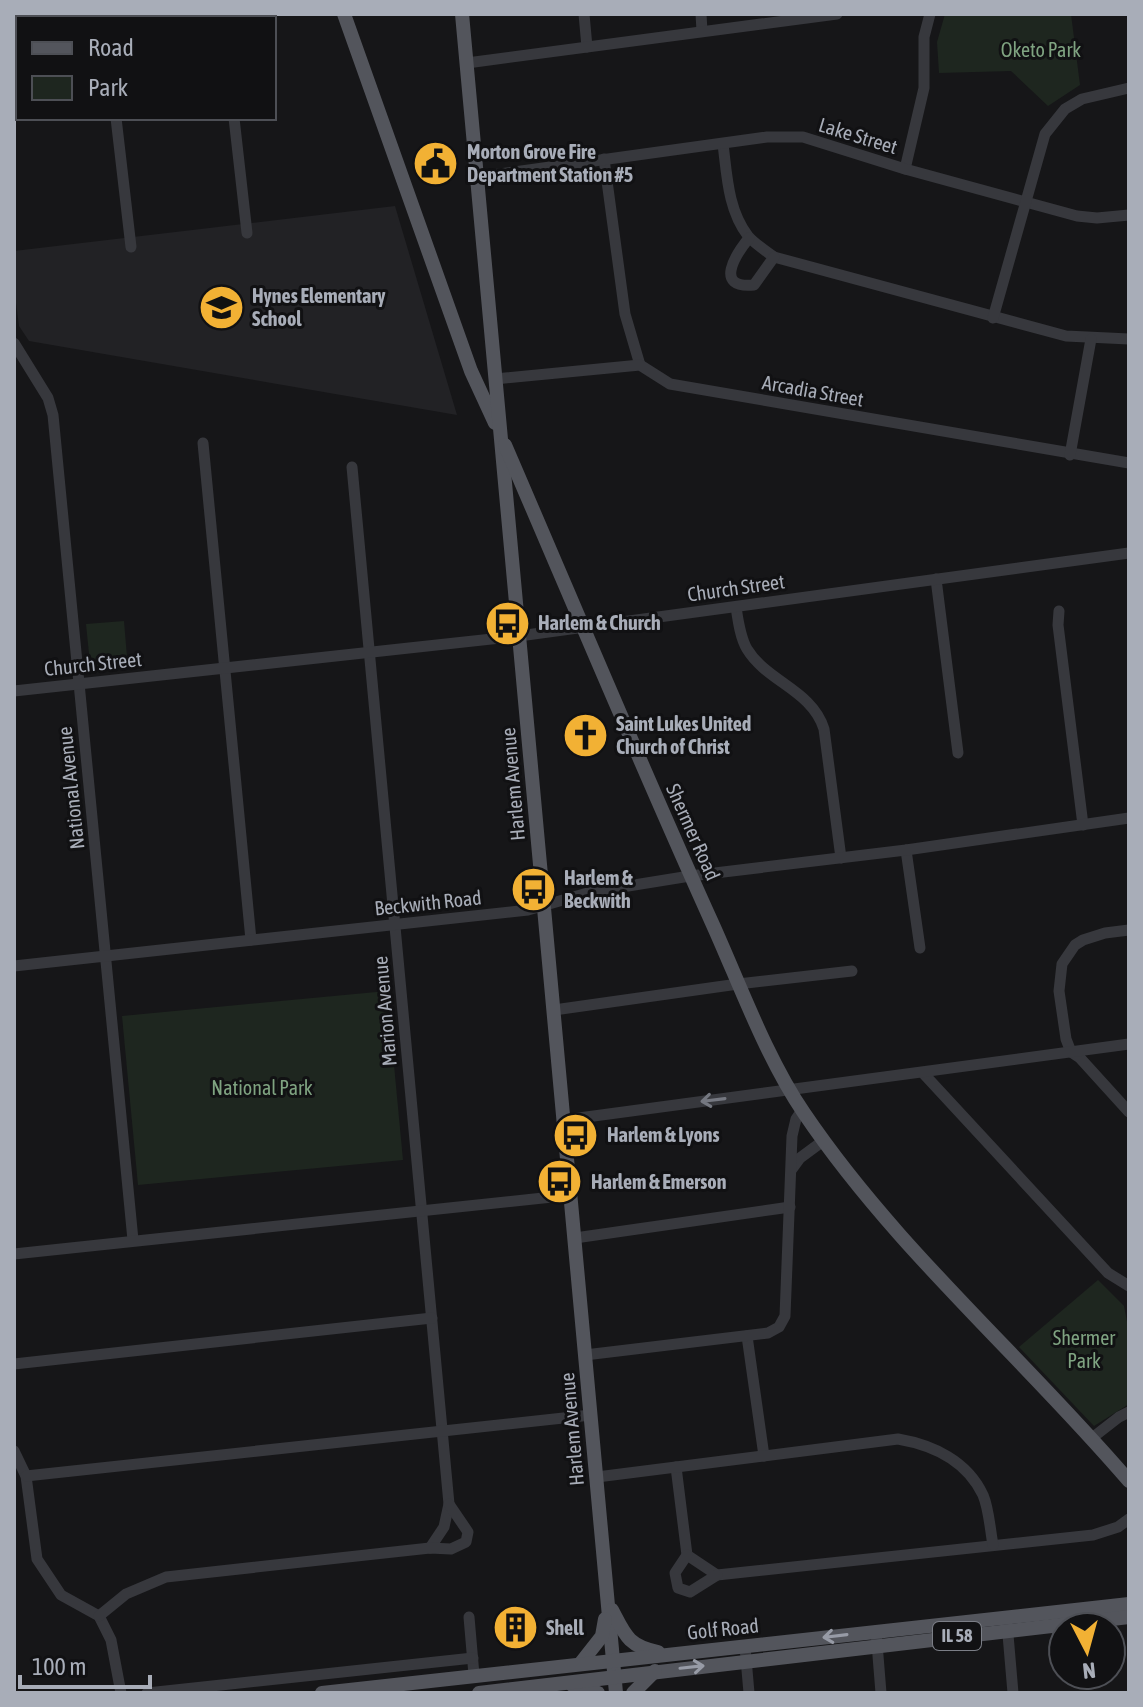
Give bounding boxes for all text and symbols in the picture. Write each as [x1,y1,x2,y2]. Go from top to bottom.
legend [16,16,276,120]
text: Road [88,34,134,61]
park label: Oketo Park [1001,38,1081,61]
text: Park [88,74,129,101]
street label: Lake Street [816,113,901,158]
public building icon: Morton Grove Fire Department Station #5 [412,140,460,188]
place label: Morton Grove Fire Department Station #5 [467,140,633,186]
school or university icon: Hynes Elementary School [197,283,245,331]
place label: Hynes Elementary School [252,284,386,330]
street label: Arcadia Street [761,370,866,411]
street label: Church Street [686,569,786,606]
bus stop icon: Harlem & Church [483,599,531,647]
place label: Harlem & Church [538,611,661,634]
street label: Church Street [43,647,143,680]
church icon: Saint Lukes United Church of Christ [561,711,609,759]
place label: Saint Lukes United Church of Christ [616,712,751,758]
street label: National Avenue [53,726,88,851]
street label: Harlem Avenue [496,727,529,842]
street label: Shermer Road [662,780,725,884]
bus stop icon: Harlem & Beckwith [509,865,557,913]
place label: Harlem & Beckwith [564,866,633,912]
street label: Beckwith Road [373,885,483,920]
street label: Marion Avenue [368,955,401,1067]
park label: National Park [211,1076,313,1099]
one-way arrow [700,1093,727,1108]
bus stop icon: Harlem & Lyons [552,1111,600,1159]
place label: Harlem & Lyons [607,1123,720,1146]
bus stop icon: Harlem & Emerson [536,1158,584,1206]
place label: Harlem & Emerson [591,1170,726,1193]
park label: Shermer Park [1053,1326,1116,1372]
street label: Harlem Avenue [555,1372,588,1487]
building icon: Shell [491,1604,539,1652]
north arrow [1047,1611,1127,1691]
street label: Golf Road [686,1613,760,1644]
place label: Shell [546,1616,584,1639]
road number: IL 58 [933,1622,981,1650]
one-way arrow [822,1629,849,1644]
scale bar [20,1639,150,1689]
text: 100 m [32,1653,86,1680]
text: N [1081,1657,1097,1684]
one-way arrow [678,1660,705,1675]

